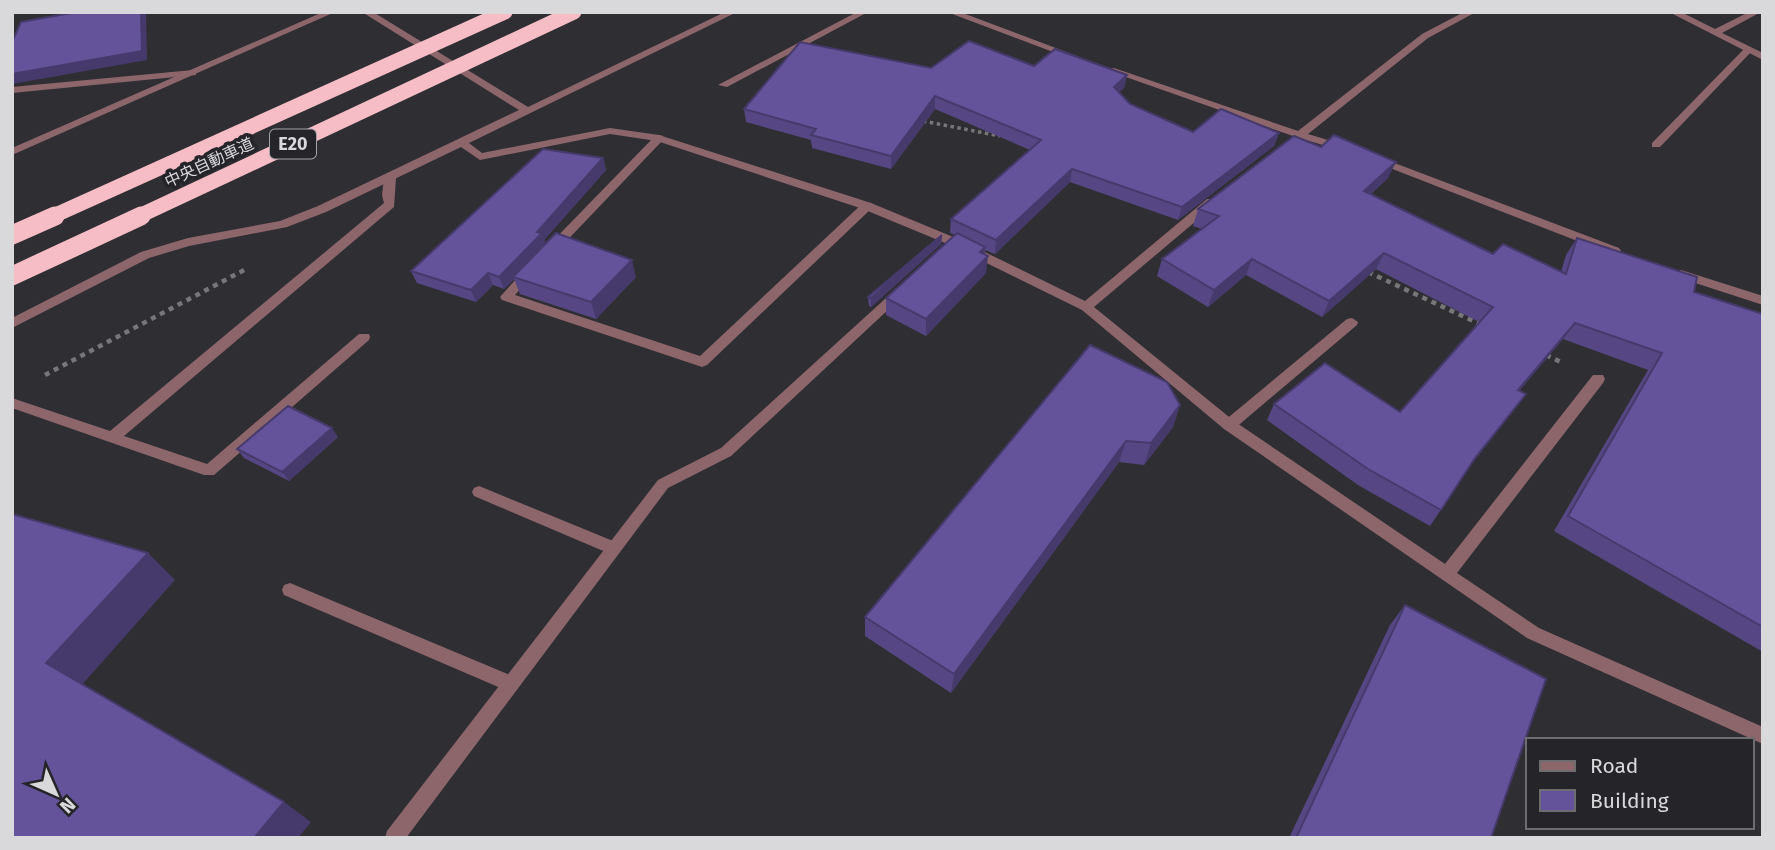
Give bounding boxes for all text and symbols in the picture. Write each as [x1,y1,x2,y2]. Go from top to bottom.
road number: E20 [270,130,316,159]
street label: 中央自動車道 [162,134,257,191]
legend [1526,738,1754,829]
text: Road [1590,753,1638,779]
north arrow [21,759,91,829]
text: Building [1590,788,1669,814]
text: N [55,793,80,818]

